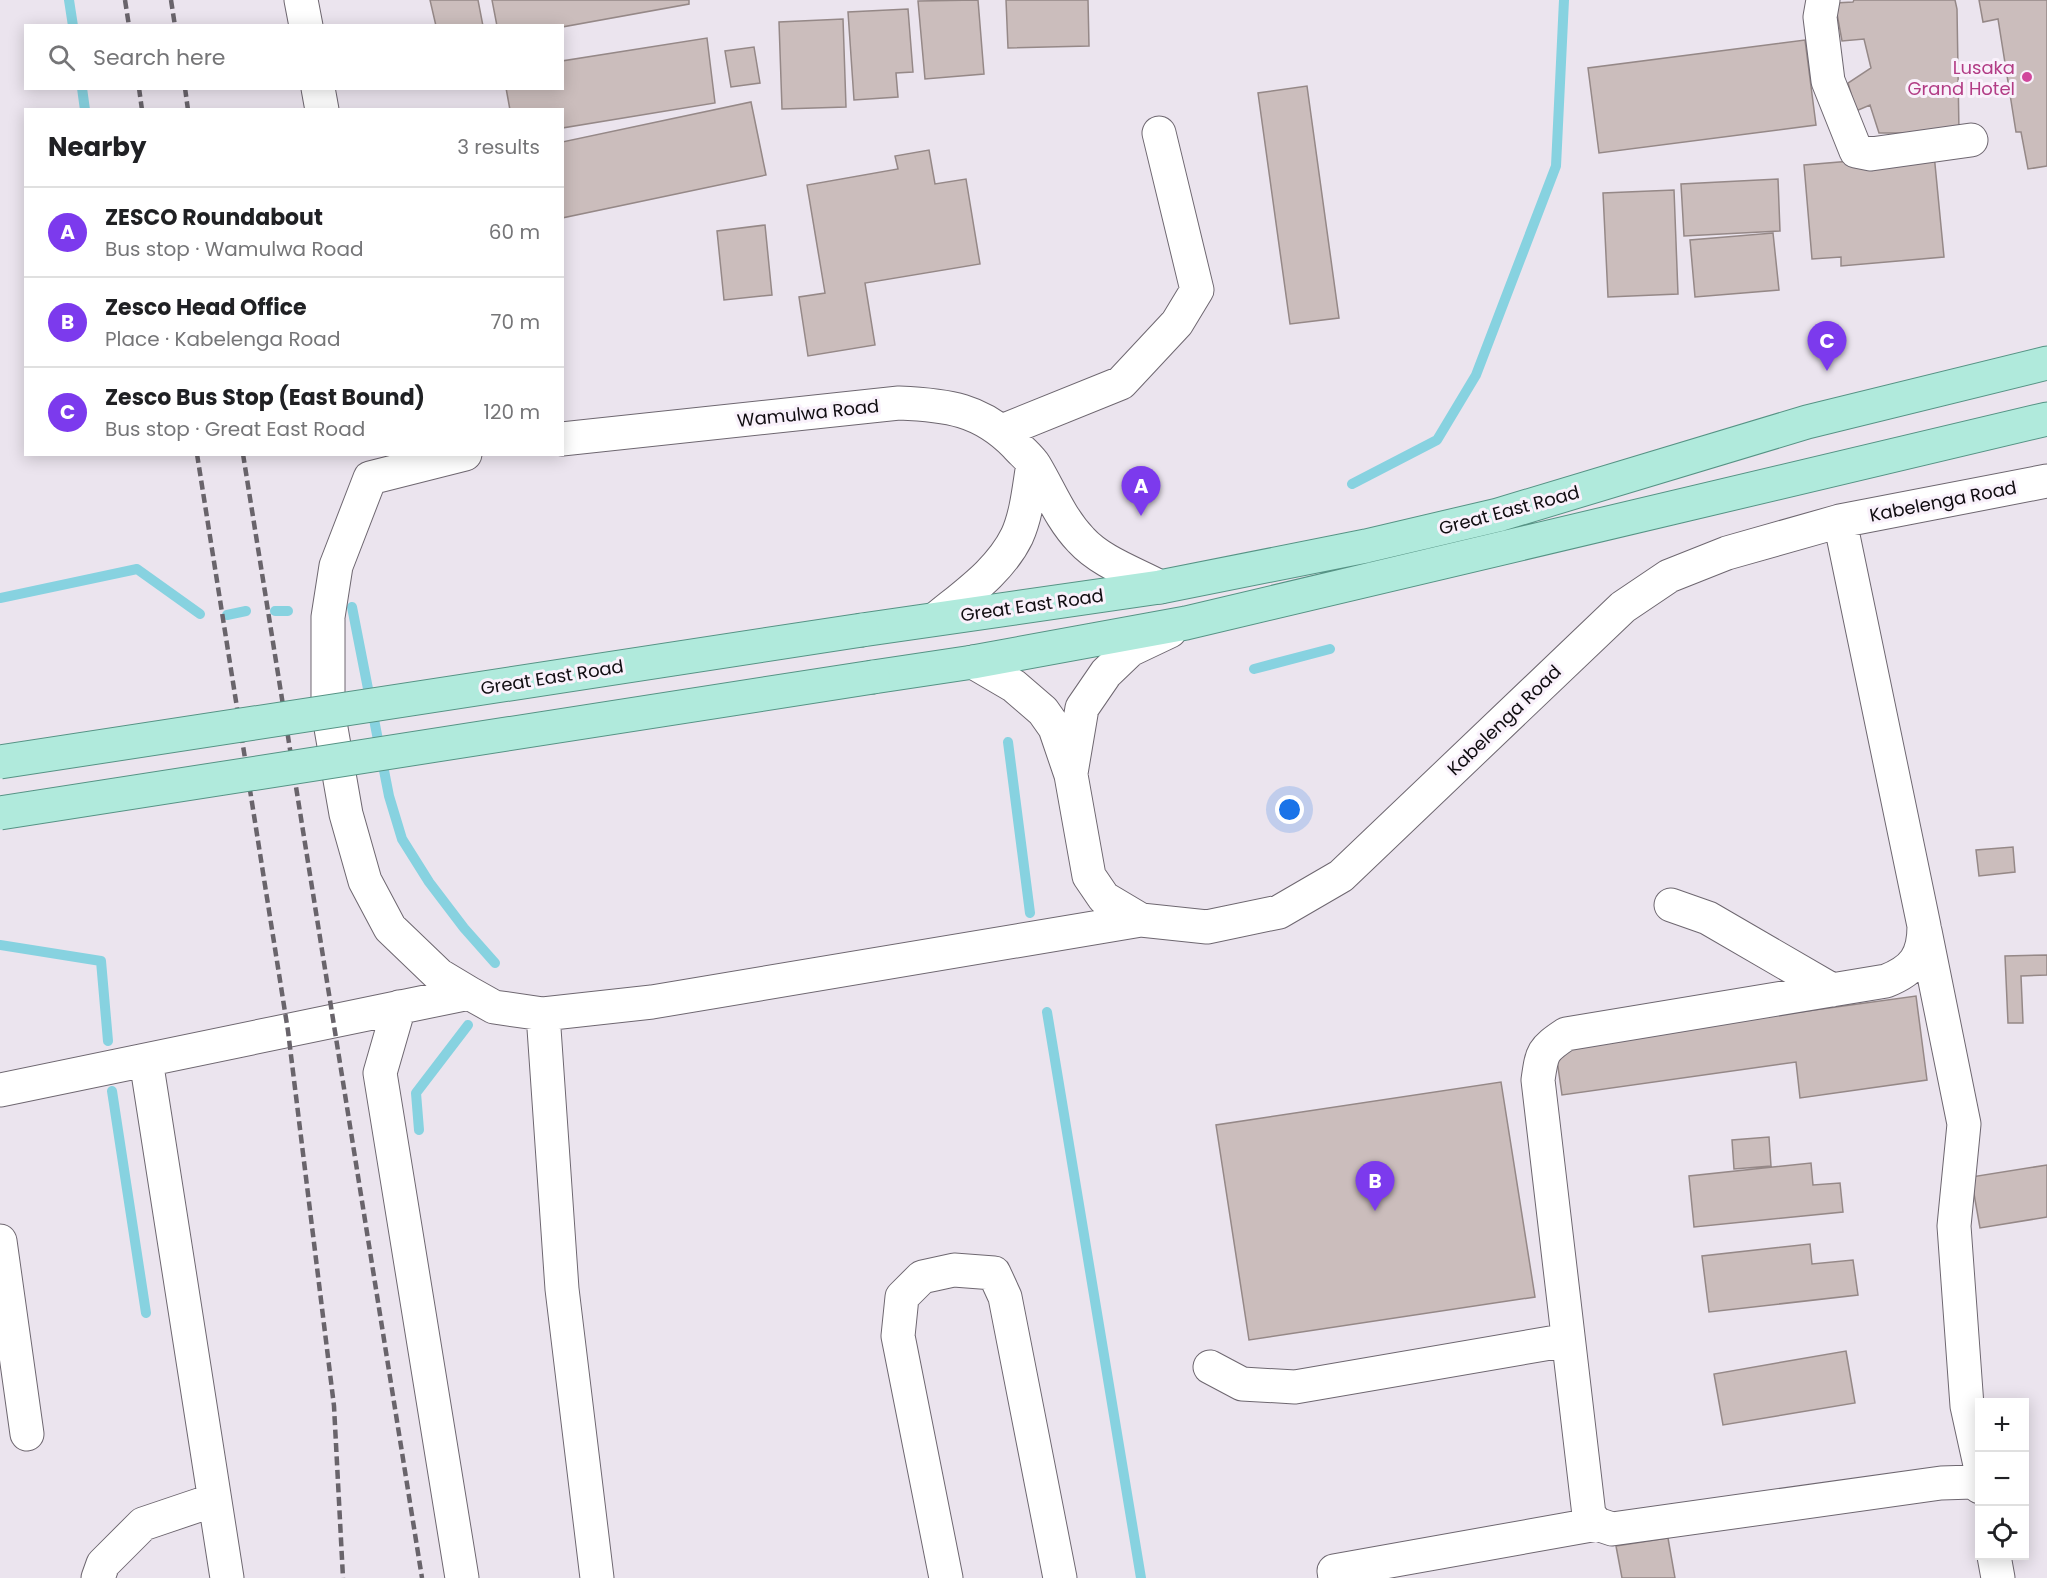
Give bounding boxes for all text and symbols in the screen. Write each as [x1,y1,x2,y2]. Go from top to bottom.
search box [24,24,564,90]
icon: search [45,41,78,74]
text: Search here [93,42,226,73]
place label: Lusaka Grand Hotel [1908,55,2015,101]
marker: Lusaka Grand Hotel [2020,70,2034,84]
text: Nearby [48,129,146,165]
text: 3 results [457,133,540,161]
text: ZESCO Roundabout [105,202,323,233]
text: A [60,218,75,246]
text: 60 m [489,218,540,246]
text: Bus stop · Wamulwa Road [105,235,363,263]
text: Zesco Head Office [105,292,307,323]
text: B [61,308,74,336]
text: 70 m [491,308,540,336]
pin: C [1808,322,1846,371]
text: Place · Kabelenga Road [105,325,340,353]
text: Zesco Bus Stop (East Bound) [105,382,425,413]
street label: Wamulwa Road [736,393,880,433]
text: C [60,398,75,426]
text: 120 m [484,398,540,426]
text: Bus stop · Great East Road [105,415,365,443]
pin: A [1122,466,1160,516]
street label: Kabelenga Road [1867,474,2019,528]
street label: Great East Road [1436,479,1582,541]
street label: Great East Road [959,583,1105,627]
street label: Great East Road [479,653,625,701]
street label: Kabelenga Road [1442,659,1566,781]
your location [1275,795,1304,824]
pin: B [1356,1162,1394,1211]
map controls [1975,1398,2029,1560]
button: + [1975,1398,2029,1452]
button: − [1975,1452,2029,1506]
button: locate [1975,1506,2029,1560]

